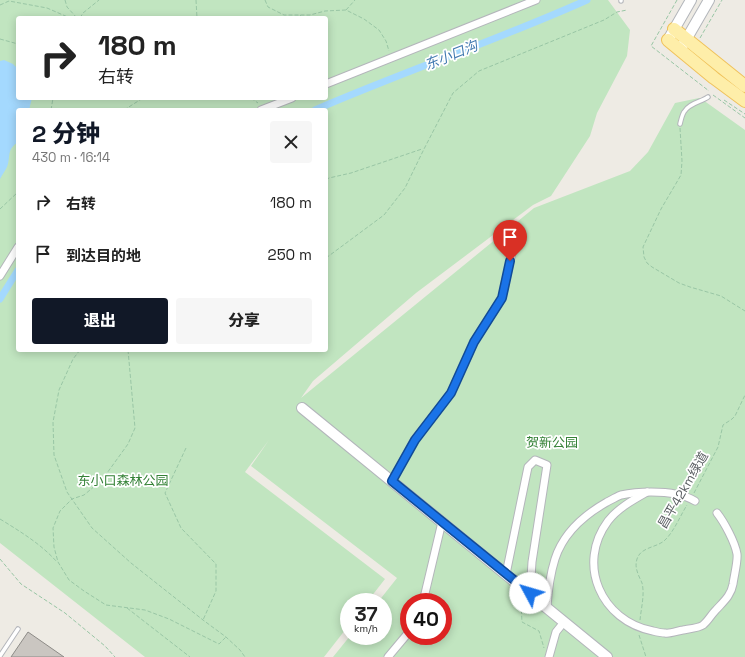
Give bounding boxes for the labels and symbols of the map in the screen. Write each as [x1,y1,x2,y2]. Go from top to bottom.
water label: 东小口沟 [422,35,482,74]
pin [493,220,527,261]
park label: 贺新公园 [526,434,578,451]
street label: 昌平42km绿道 [654,448,712,532]
park label: 东小口森林公园 [77,472,169,489]
position arrow [509,572,551,614]
speed limit sign: 40 [400,593,452,645]

